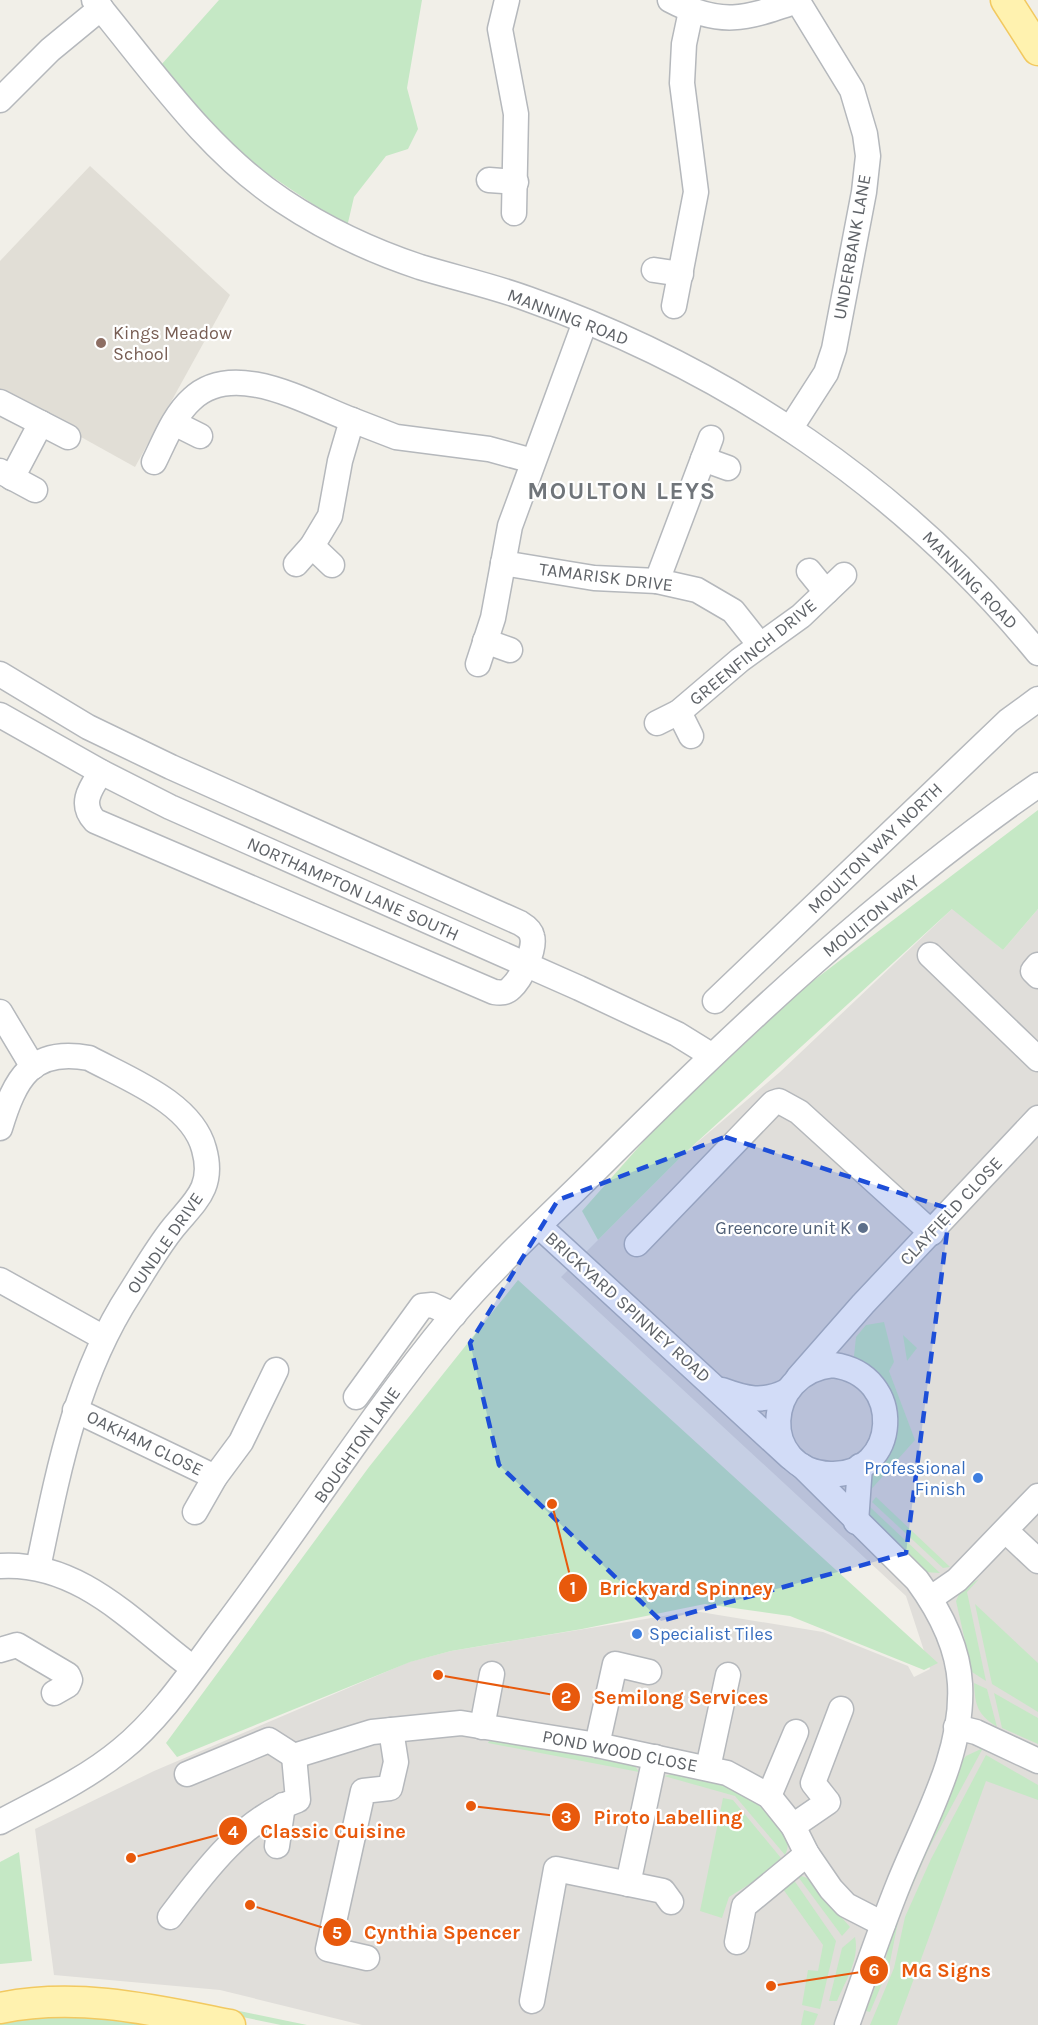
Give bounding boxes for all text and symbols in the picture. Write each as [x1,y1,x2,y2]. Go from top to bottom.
street label: UNDERBANK LANE [828,173,876,321]
street label: MANNING ROAD [504,284,632,350]
place label: Kings Meadow School [113,322,232,365]
marker: Kings Meadow School [94,336,108,350]
district label: MOULTON LEYS [527,477,717,505]
street label: MANNING ROAD [918,526,1022,634]
street label: TAMARISK DRIVE [538,558,674,596]
street label: GREENFINCH DRIVE [685,594,821,710]
street label: MOULTON WAY NORTH [803,778,947,918]
street label: NORTHAMPTON LANE SOUTH [244,832,462,946]
street label: MOULTON WAY [818,870,924,962]
street label: CLAYFIELD CLOSE [895,1152,1007,1270]
street label: OUNDLE DRIVE [122,1188,208,1298]
place label: Greencore unit K [715,1217,851,1239]
marker: Greencore unit K [856,1221,870,1235]
street label: BRICKYARD SPINNEY ROAD [541,1227,715,1387]
street label: BOUGHTON LANE [309,1383,405,1507]
street label: OAKHAM CLOSE [83,1405,207,1481]
place label: Professional Finish [864,1457,966,1500]
marker: Professional Finish [971,1471,985,1485]
callout: Brickyard Spinney [558,1569,785,1607]
text: 1 [570,1577,576,1599]
text: Brickyard Spinney [599,1577,773,1600]
place label: Specialist Tiles [649,1623,773,1645]
marker: Specialist Tiles [630,1627,644,1641]
callout: Semilong Services [551,1678,780,1716]
text: 2 [561,1686,571,1708]
text: Semilong Services [593,1686,769,1709]
street label: POND WOOD CLOSE [541,1725,699,1777]
callout: Piroto Labelling [551,1798,754,1836]
text: 3 [560,1806,572,1828]
text: Piroto Labelling [594,1806,743,1829]
callout: Classic Cuisine [218,1812,418,1850]
text: Classic Cuisine [260,1820,406,1843]
text: 4 [228,1821,239,1843]
callout: Cynthia Spencer [322,1913,532,1951]
text: Cynthia Spencer [364,1921,520,1944]
text: 5 [332,1922,342,1944]
callout: MG Signs [859,1951,1003,1989]
text: 6 [869,1959,880,1981]
text: MG Signs [901,1959,991,1982]

